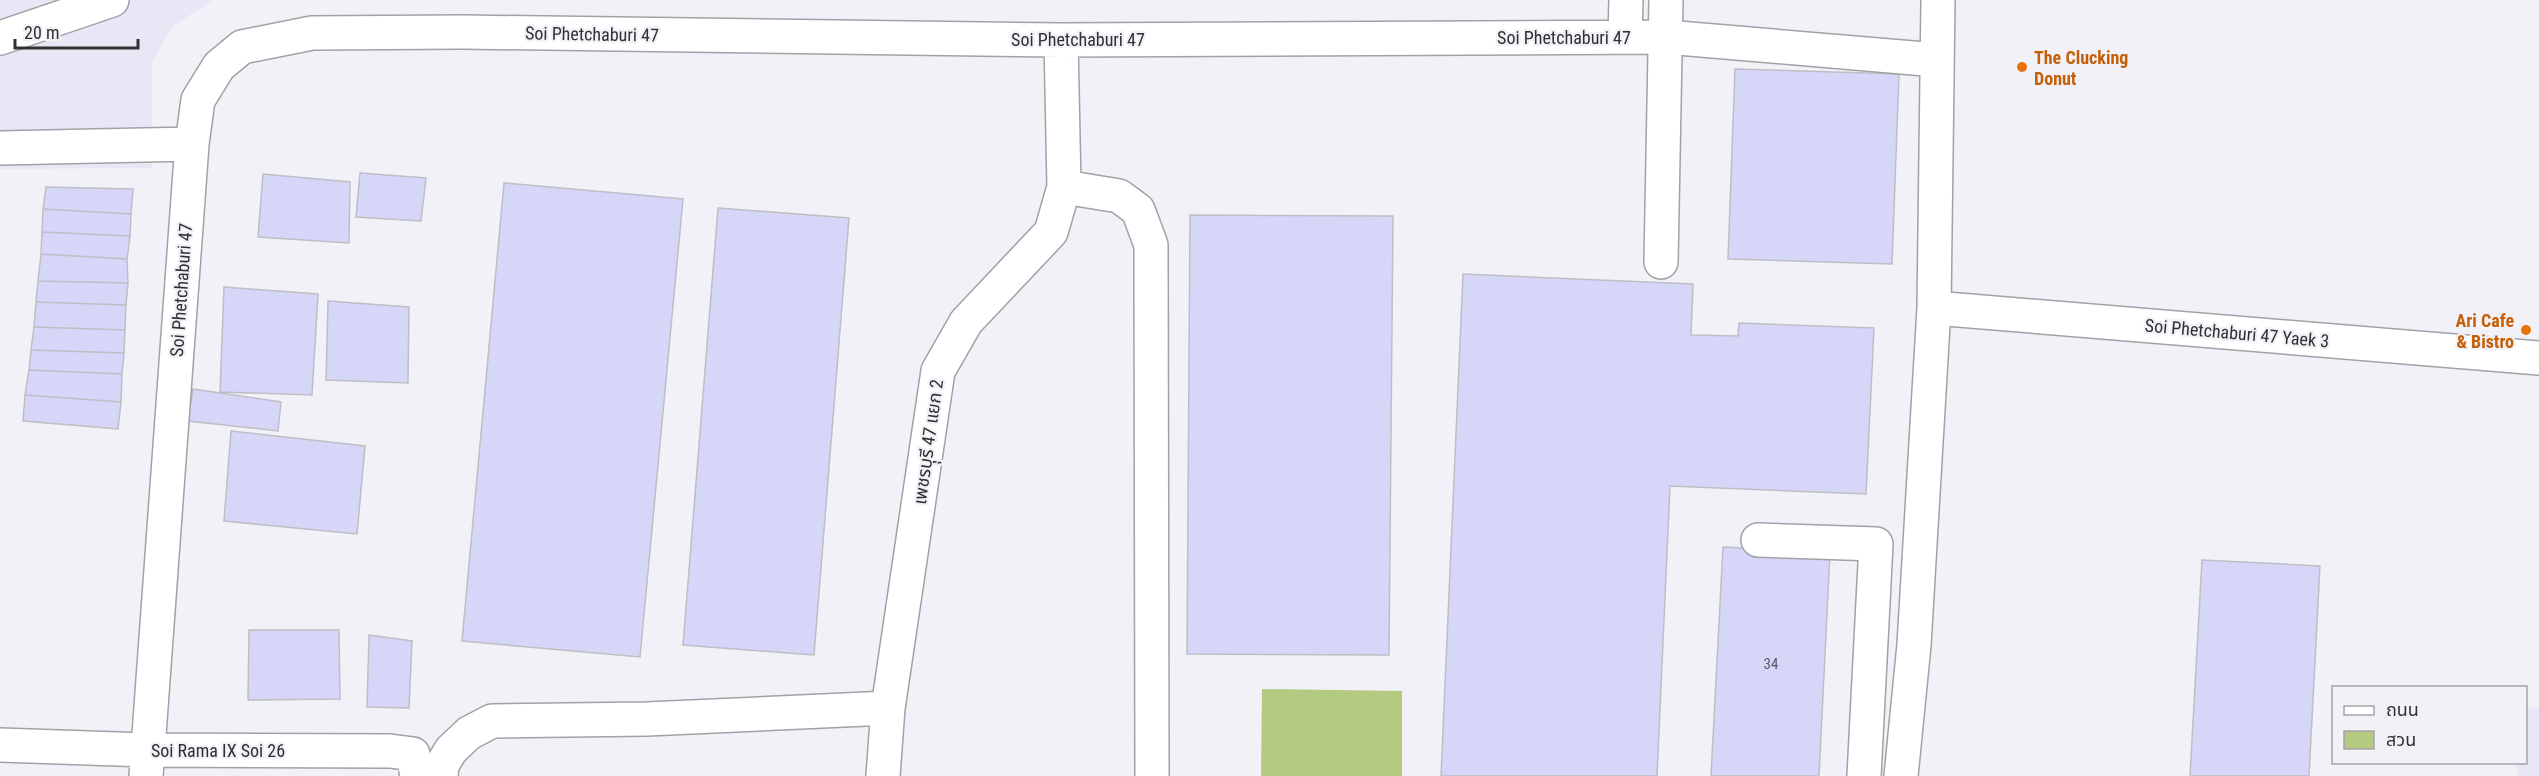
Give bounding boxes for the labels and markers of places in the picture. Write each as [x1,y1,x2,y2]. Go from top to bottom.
place label: The Clucking Donut [2034,47,2128,89]
marker: The Clucking Donut [2015,60,2029,74]
place label: Ari Cafe & Bistro [2456,310,2514,352]
marker: Ari Cafe & Bistro [2519,323,2533,337]

